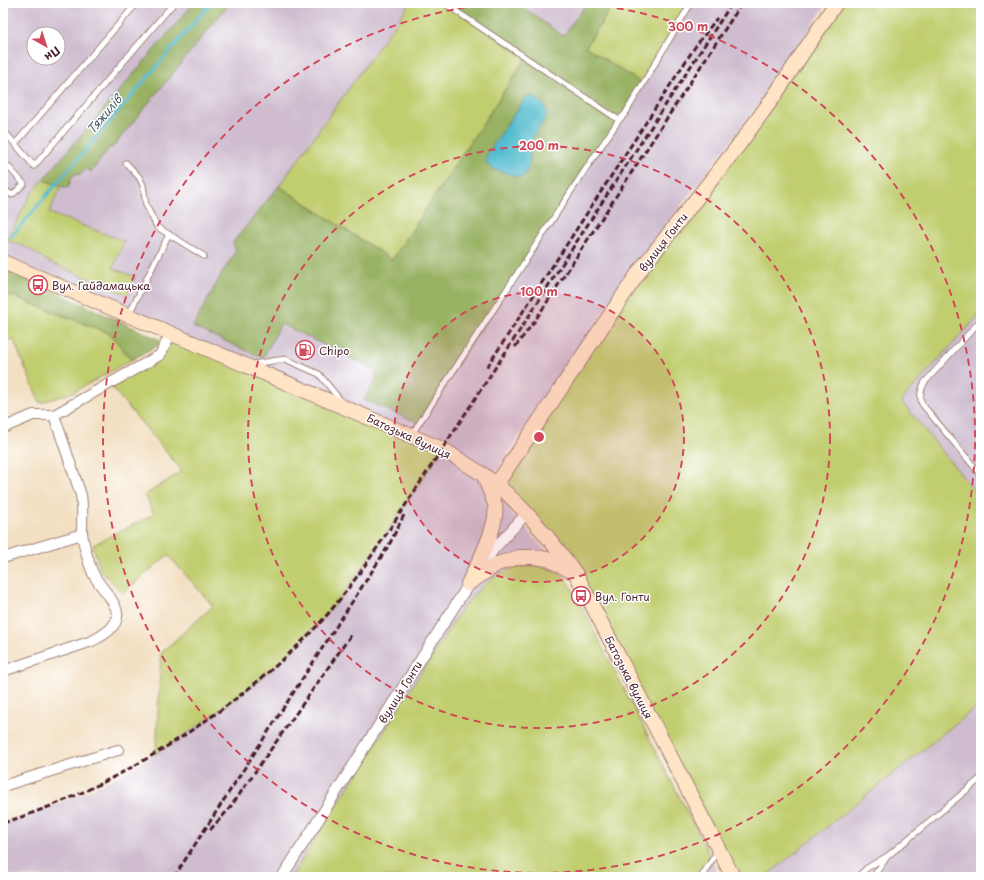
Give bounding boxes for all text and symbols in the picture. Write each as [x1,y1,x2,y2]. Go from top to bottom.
text: 300 m [668,17,708,35]
north arrow [26,26,66,66]
text: Пн [41,43,64,66]
water label: Тяжилів [82,89,127,137]
text: 200 m [519,136,559,154]
street label: вулиця Гонти [634,209,692,275]
bus stop icon: Вул. Гайдамацька [27,274,49,296]
place label: Вул. Гайдамацька [52,277,151,294]
text: 100 m [520,282,558,300]
fuel station icon: Chipo [294,339,316,361]
place label: Chipo [319,342,349,359]
street label: Батозька вулиця [364,409,454,463]
centre of rings [532,430,546,444]
bus stop icon: Вул. Гонти [570,585,592,607]
place label: Вул. Гонти [595,588,650,605]
street label: Батозька вулиця [601,633,657,722]
street label: вулиця Гонти [374,657,426,727]

